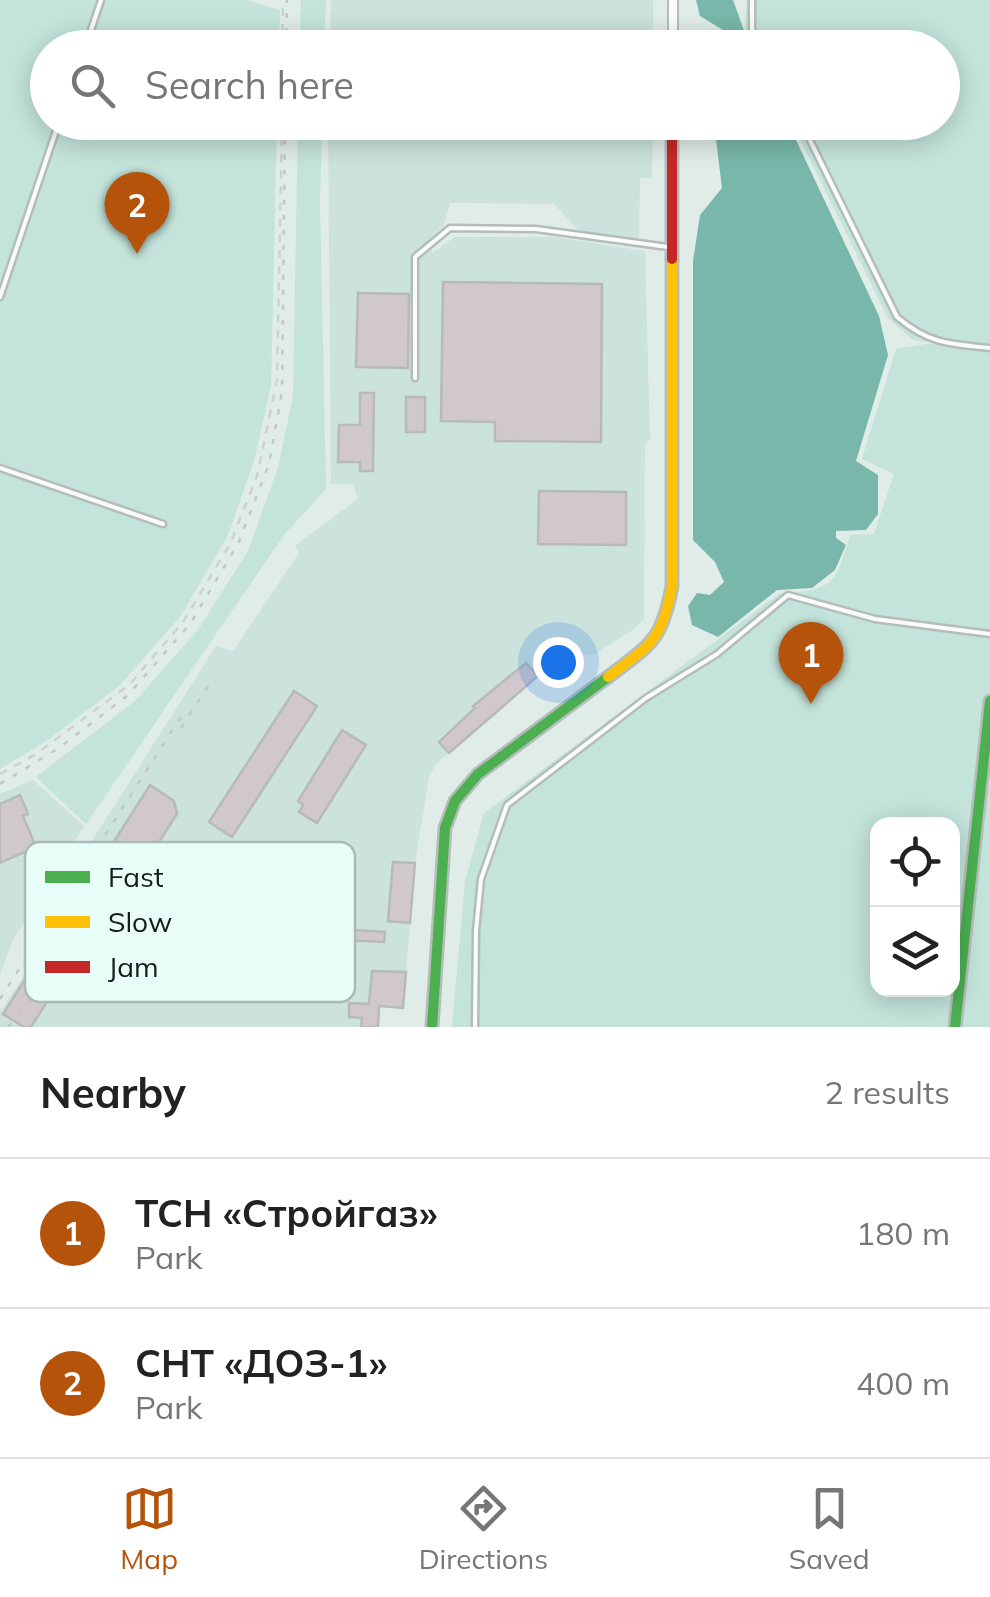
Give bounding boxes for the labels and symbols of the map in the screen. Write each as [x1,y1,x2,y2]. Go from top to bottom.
pin: 2 [104,172,170,254]
pin: 1 [778,622,844,704]
your location [533,637,584,688]
legend [25,842,355,1002]
text: Fast [108,859,164,894]
text: Slow [108,904,172,939]
text: Jam [108,949,159,984]

